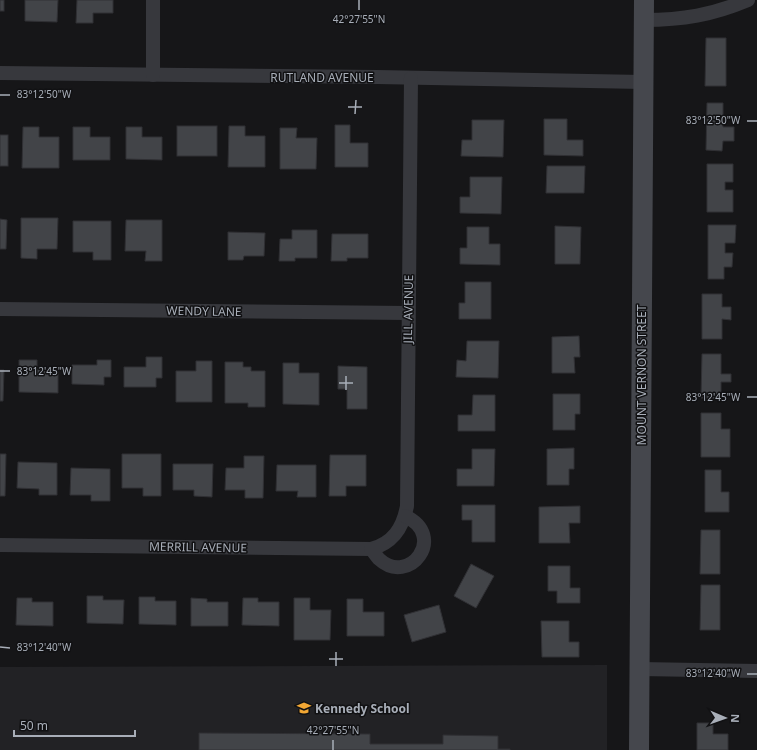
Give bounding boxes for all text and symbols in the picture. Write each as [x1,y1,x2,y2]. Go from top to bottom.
text: 42°27'55"N [333,12,385,26]
street label: RUTLAND AVENUE [270,69,374,86]
text: 83°12'50"W [17,87,72,101]
text: 83°12'50"W [686,113,741,127]
street label: JILL AVENUE [399,275,417,344]
street label: WENDY LANE [166,302,242,320]
street label: MOUNT VERNON STREET [633,304,650,445]
text: 83°12'45"W [17,364,72,378]
text: 83°12'45"W [686,390,741,404]
street label: MERRILL AVENUE [149,538,247,556]
text: 83°12'40"W [17,640,72,654]
text: 83°12'40"W [686,666,741,680]
north arrow [705,698,745,738]
school or university icon: Kennedy School [296,700,312,716]
place label: Kennedy School [315,700,410,717]
scale bar [14,712,135,738]
text: N [728,714,743,723]
text: 50 m [20,717,48,734]
text: 42°27'55"N [307,723,359,737]

